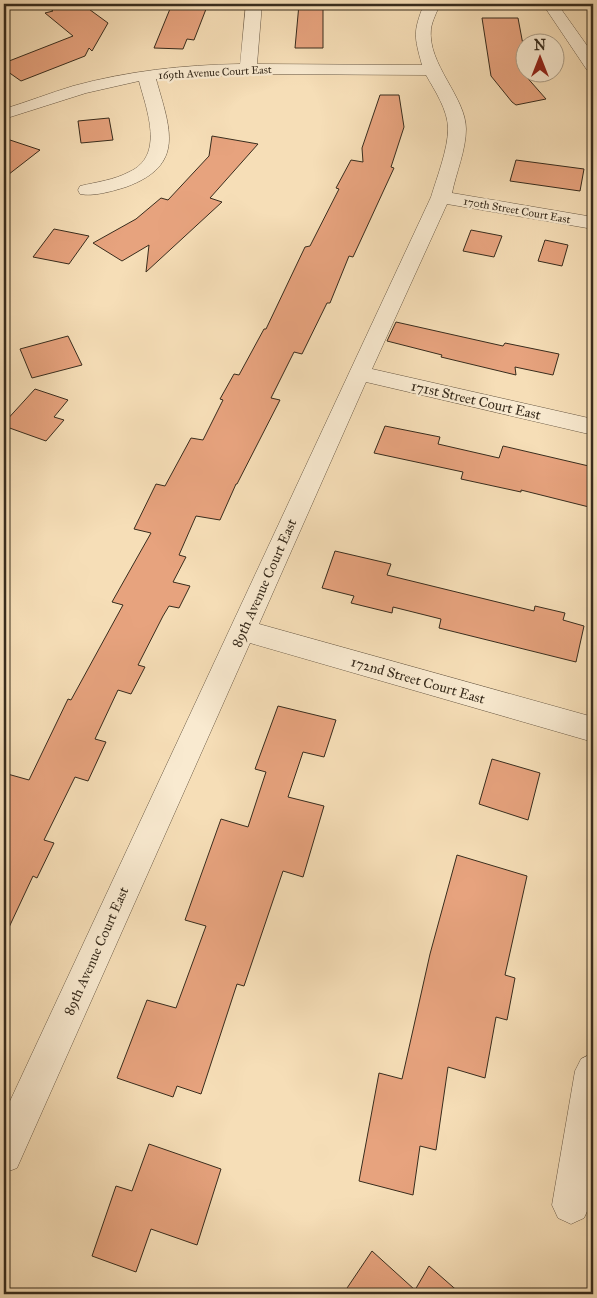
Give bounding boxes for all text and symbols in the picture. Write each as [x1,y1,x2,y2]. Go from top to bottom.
north arrow [514,32,564,82]
text: N [534,37,546,54]
street label: 169th Avenue Court East [158,63,272,82]
street label: 170th Street Court East [462,195,572,226]
street label: 171st Street Court East [409,377,543,424]
street label: 89th Avenue Court East [228,516,301,650]
street label: 172nd Street Court East [349,653,487,708]
street label: 89th Avenue Court East [60,884,133,1018]

